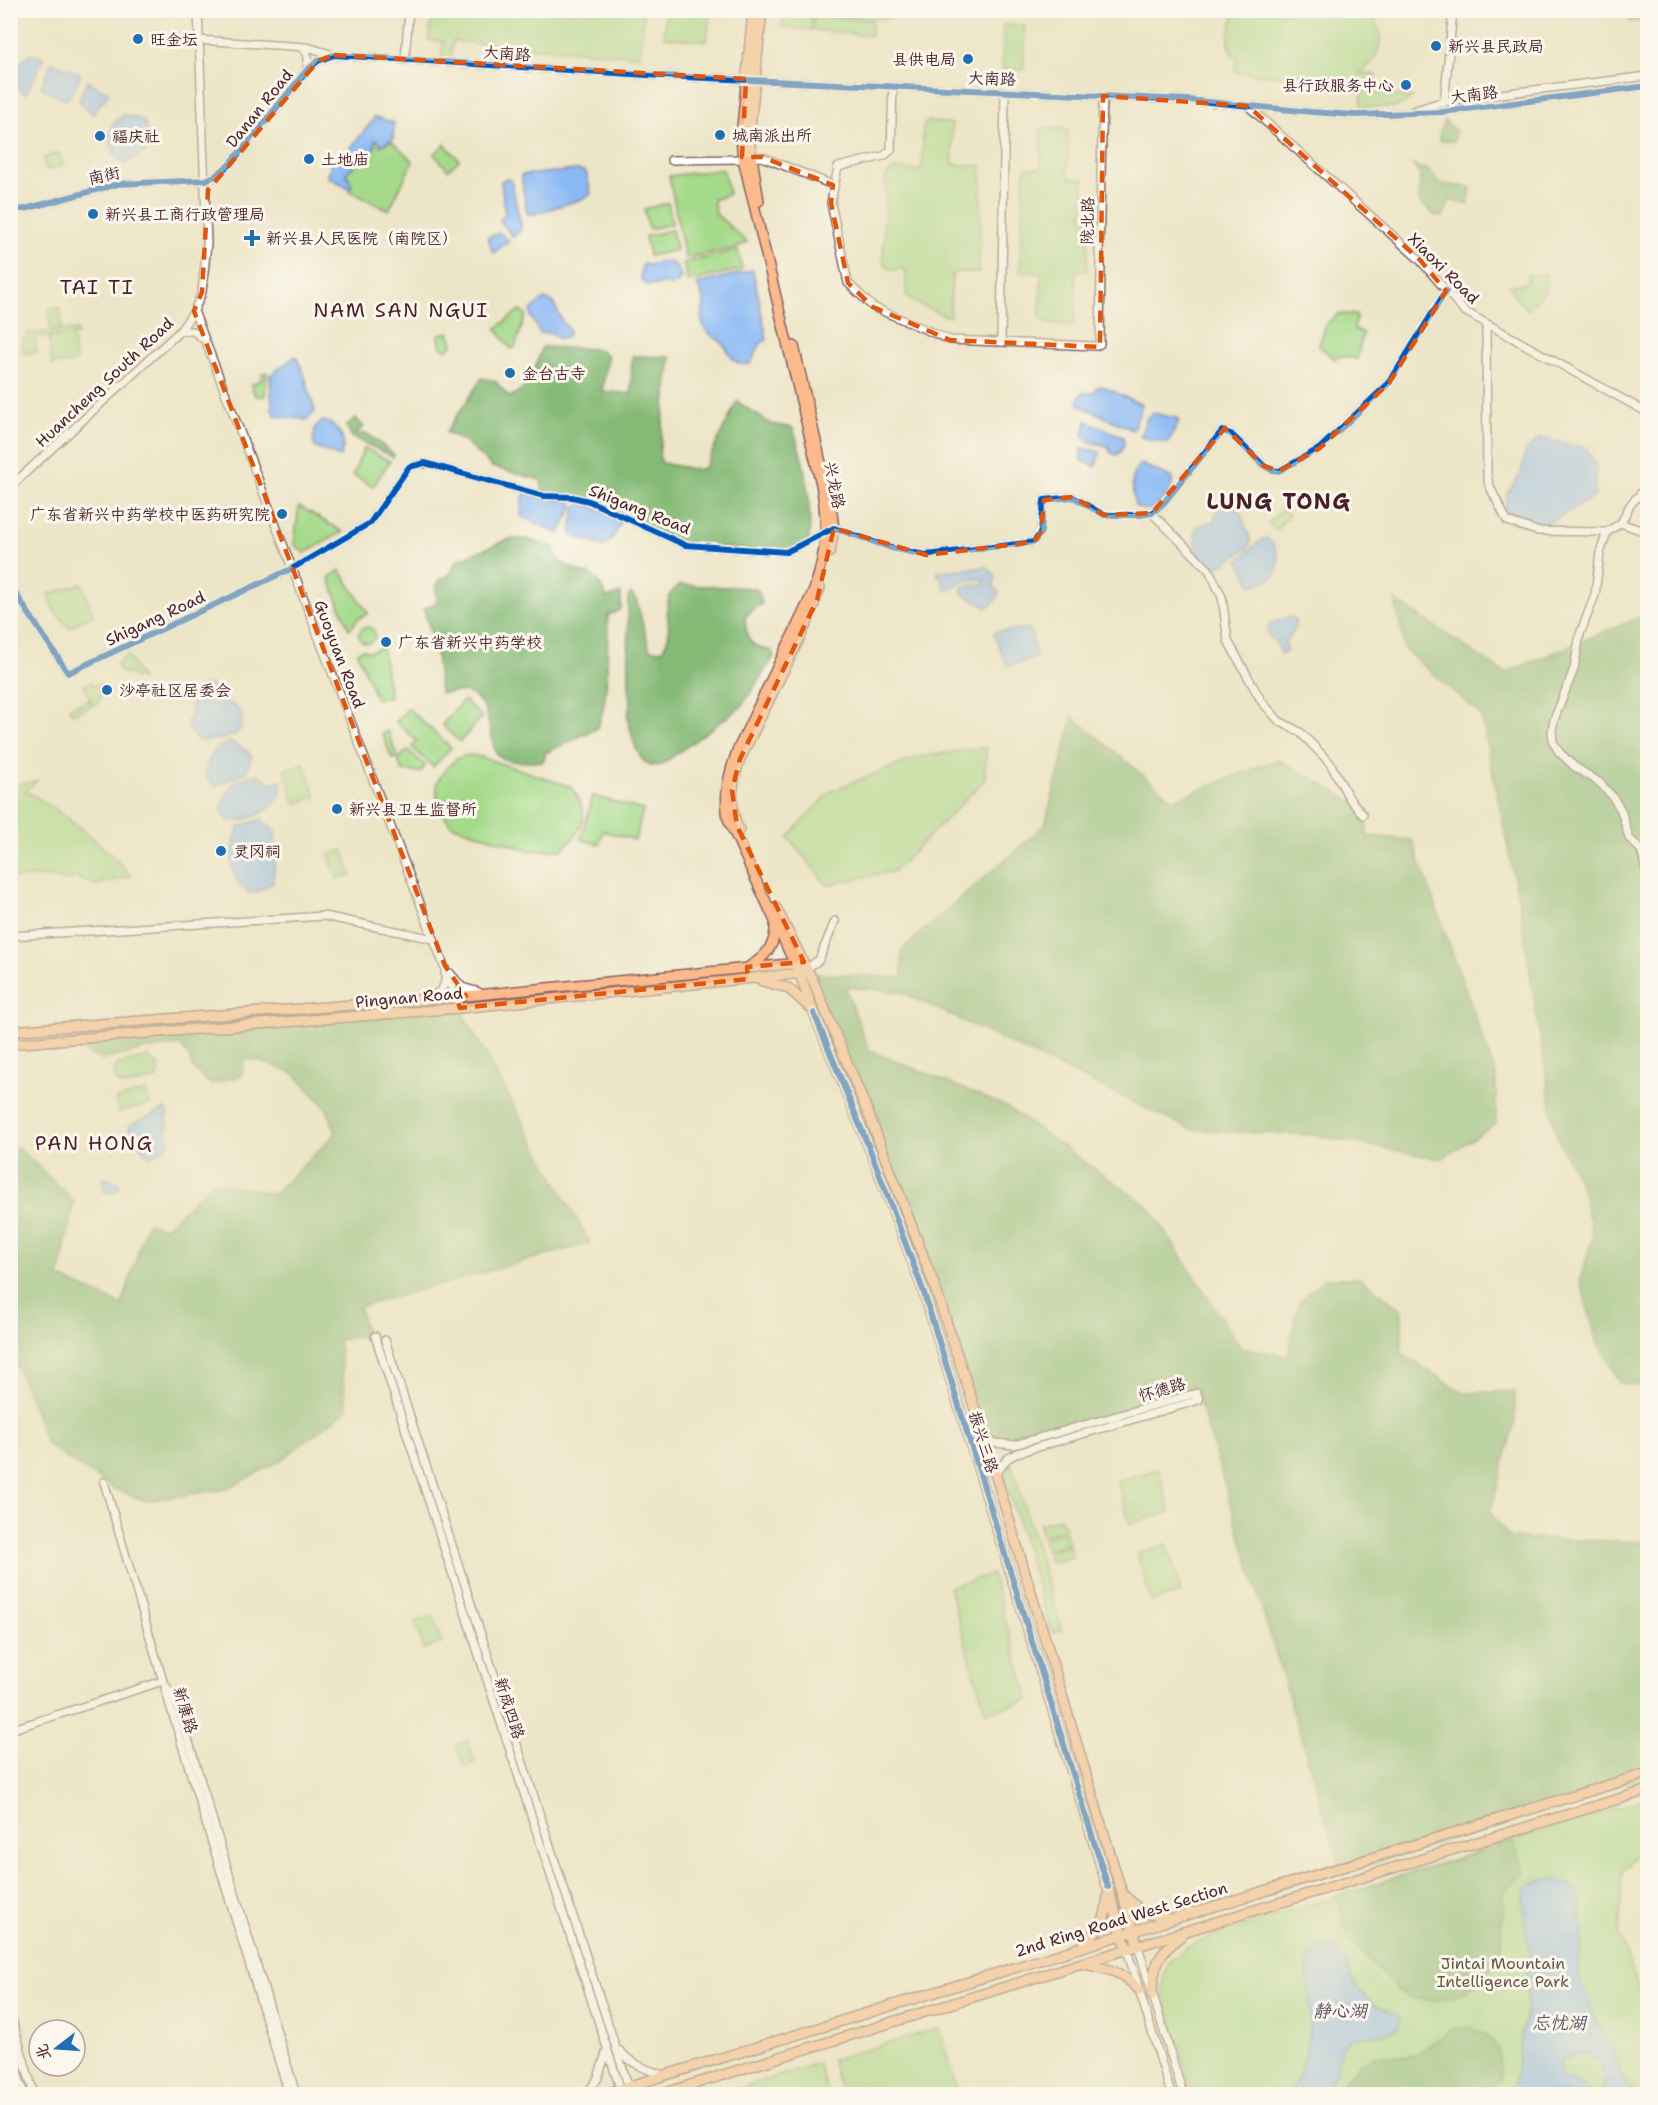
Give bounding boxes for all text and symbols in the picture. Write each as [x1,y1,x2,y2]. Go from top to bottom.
place label: 旺金坛 [150,29,198,50]
marker: 旺金坛 [131,32,145,46]
place label: 新兴县民政局 [1448,36,1544,57]
marker: 新兴县民政局 [1429,39,1443,53]
street label: 大南路 [482,41,532,66]
place label: 县供电局 [892,49,956,70]
marker: 县供电局 [961,52,975,66]
street label: Danan Road [221,65,298,152]
street label: 大南路 [968,67,1016,90]
place label: 县行政服务中心 [1282,75,1394,96]
marker: 县行政服务中心 [1399,78,1413,92]
street label: 大南路 [1449,81,1499,108]
place label: 城南派出所 [732,125,812,146]
place label: 福庆社 [112,126,160,147]
marker: 城南派出所 [713,128,727,142]
marker: 福庆社 [93,129,107,143]
place label: 土地庙 [321,149,369,170]
marker: 土地庙 [302,152,316,166]
street label: 南街 [86,162,122,189]
street label: 陇北路 [1077,197,1098,245]
place label: 新兴县工商行政管理局 [105,204,265,225]
marker: 新兴县工商行政管理局 [86,207,100,221]
place label: 新兴县人民医院（南院区） [266,228,458,249]
street label: Xiaoxi Road [1403,228,1484,309]
marker: 新兴县人民医院（南院区） [243,229,261,247]
district label: TAI TI [60,274,134,300]
district label: NAM SAN NGUI [313,297,489,323]
street label: Huancheng South Road [31,313,178,452]
place label: 金台古寺 [522,363,586,384]
marker: 金台古寺 [503,366,517,380]
street label: 兴龙路 [820,460,849,511]
street label: Shigang Road [586,480,694,539]
district label: LUNG TONG [1206,487,1352,516]
place label: 广东省新兴中药学校中医药研究院 [30,504,270,525]
marker: 广东省新兴中药学校中医药研究院 [275,507,289,521]
street label: Shigang Road [102,586,208,651]
street label: Guoyuan Road [309,597,370,711]
place label: 广东省新兴中药学校 [398,632,542,653]
marker: 广东省新兴中药学校 [379,635,393,649]
place label: 沙亭社区居委会 [119,680,231,701]
marker: 沙亭社区居委会 [100,683,114,697]
place label: 新兴县卫生监督所 [349,799,477,820]
marker: 新兴县卫生监督所 [330,802,344,816]
place label: 灵冈祠 [233,841,281,862]
marker: 灵冈祠 [214,844,228,858]
street label: Pingnan Road [354,982,464,1013]
district label: PAN HONG [35,1130,153,1156]
street label: 怀德路 [1136,1373,1188,1406]
street label: 振兴三路 [964,1408,1003,1476]
street label: 新成四路 [490,1674,529,1742]
street label: 新康路 [168,1684,203,1736]
street label: 2nd Ring Road West Section [1012,1877,1230,1962]
park label: Jintai Mountain Intelligence Park [1437,1953,1569,1992]
water label: 静心湖 [1313,1999,1369,2023]
water label: 忘忧湖 [1532,2011,1588,2035]
north arrow [27,2018,87,2078]
text: 北 [31,2042,56,2063]

